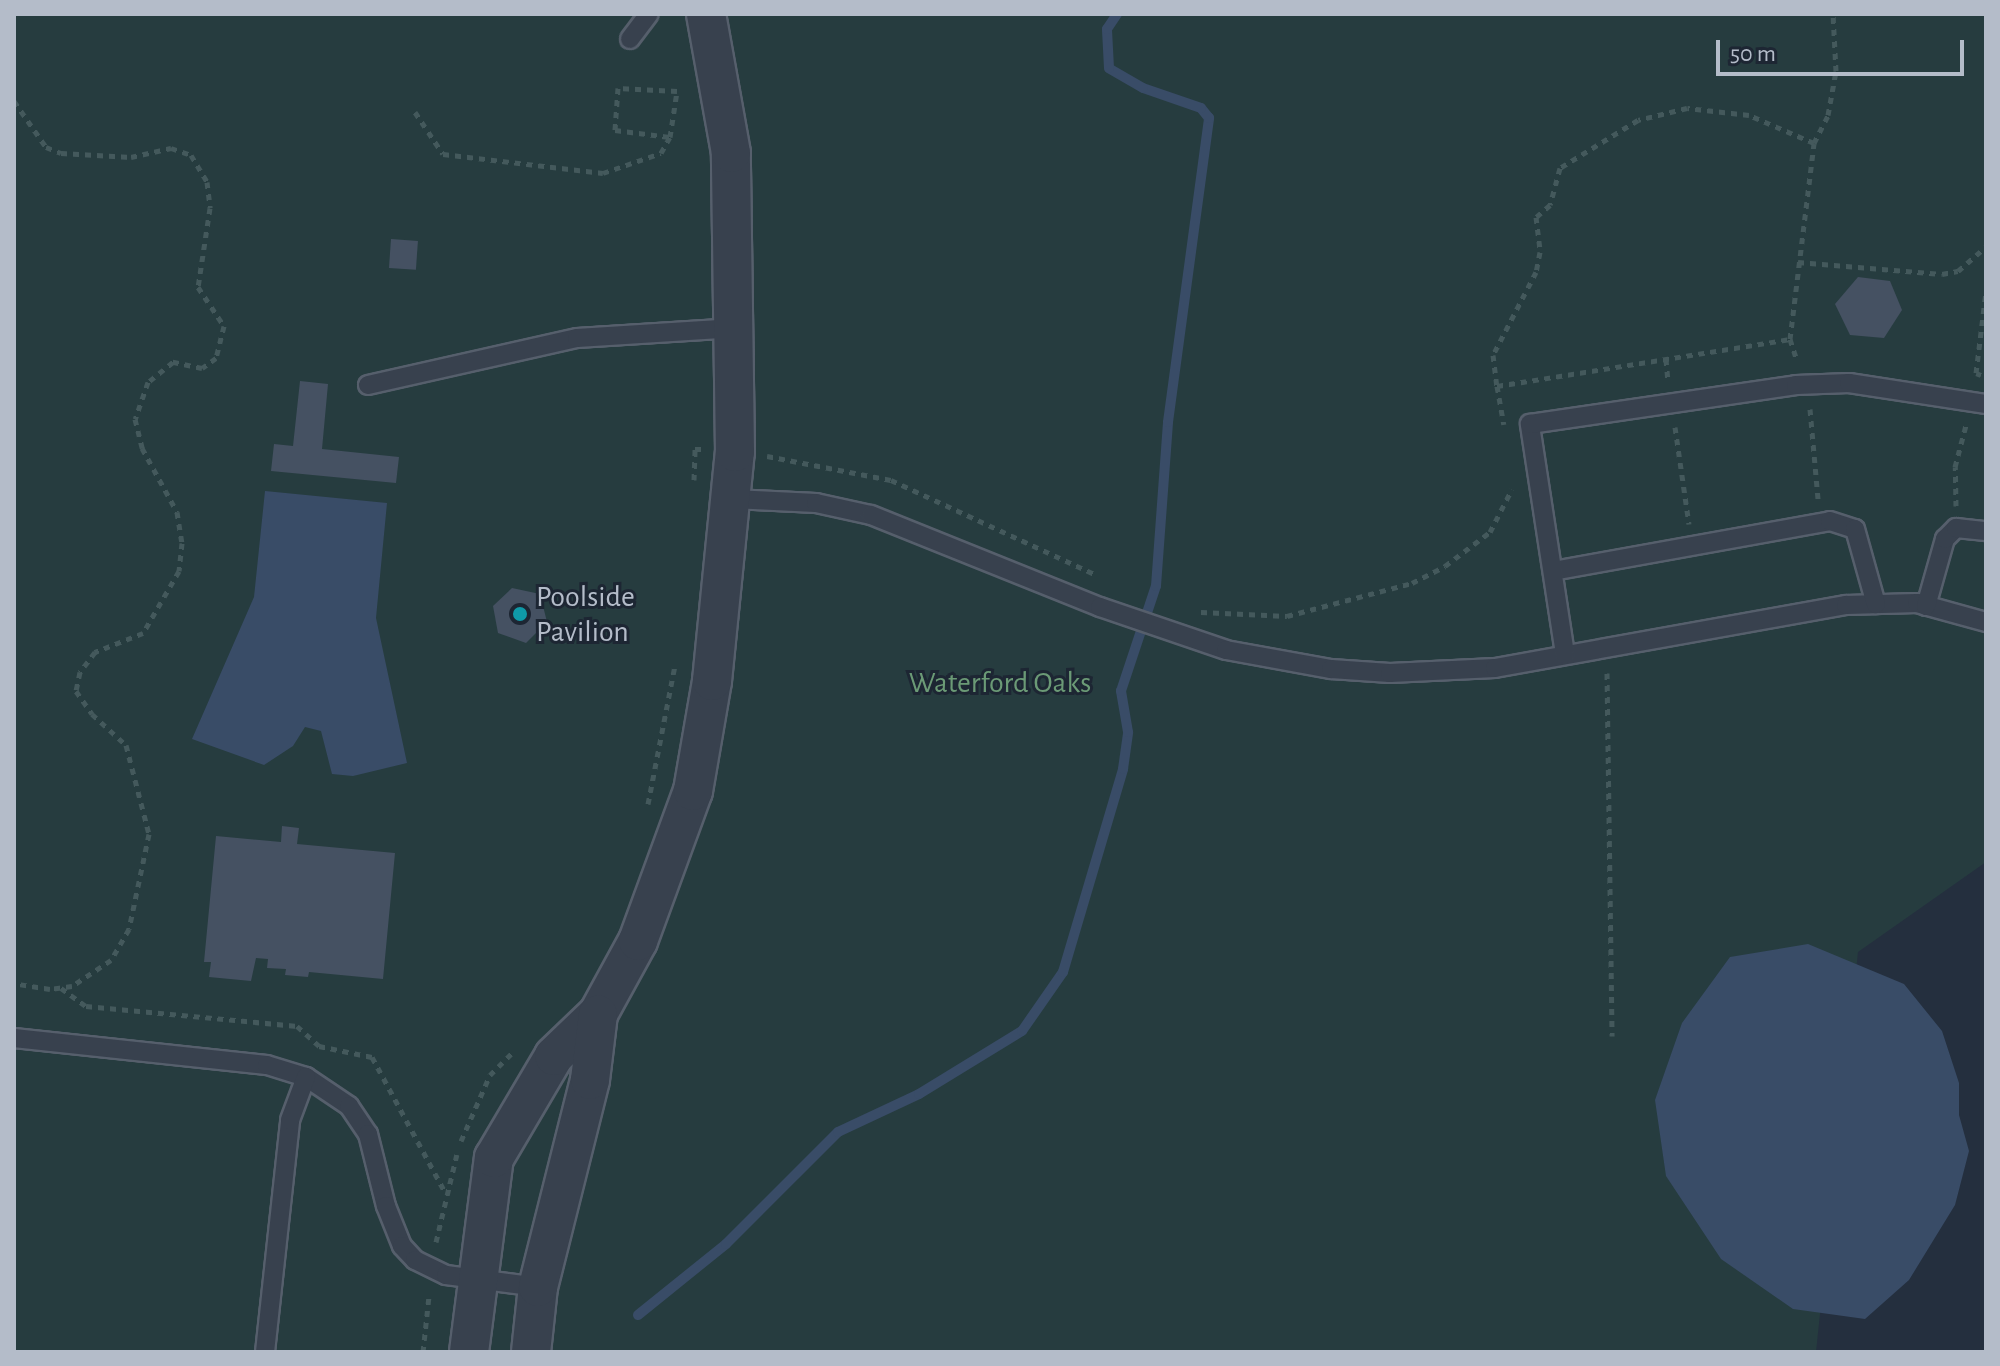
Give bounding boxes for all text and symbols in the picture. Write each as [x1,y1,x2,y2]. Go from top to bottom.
scale bar [1720,24,1968,74]
text: 50 m [1730,42,1776,66]
place label: Poolside Pavilion [536,579,635,650]
marker: Poolside Pavilion [511,605,529,623]
park label: Waterford Oaks [909,665,1091,701]

